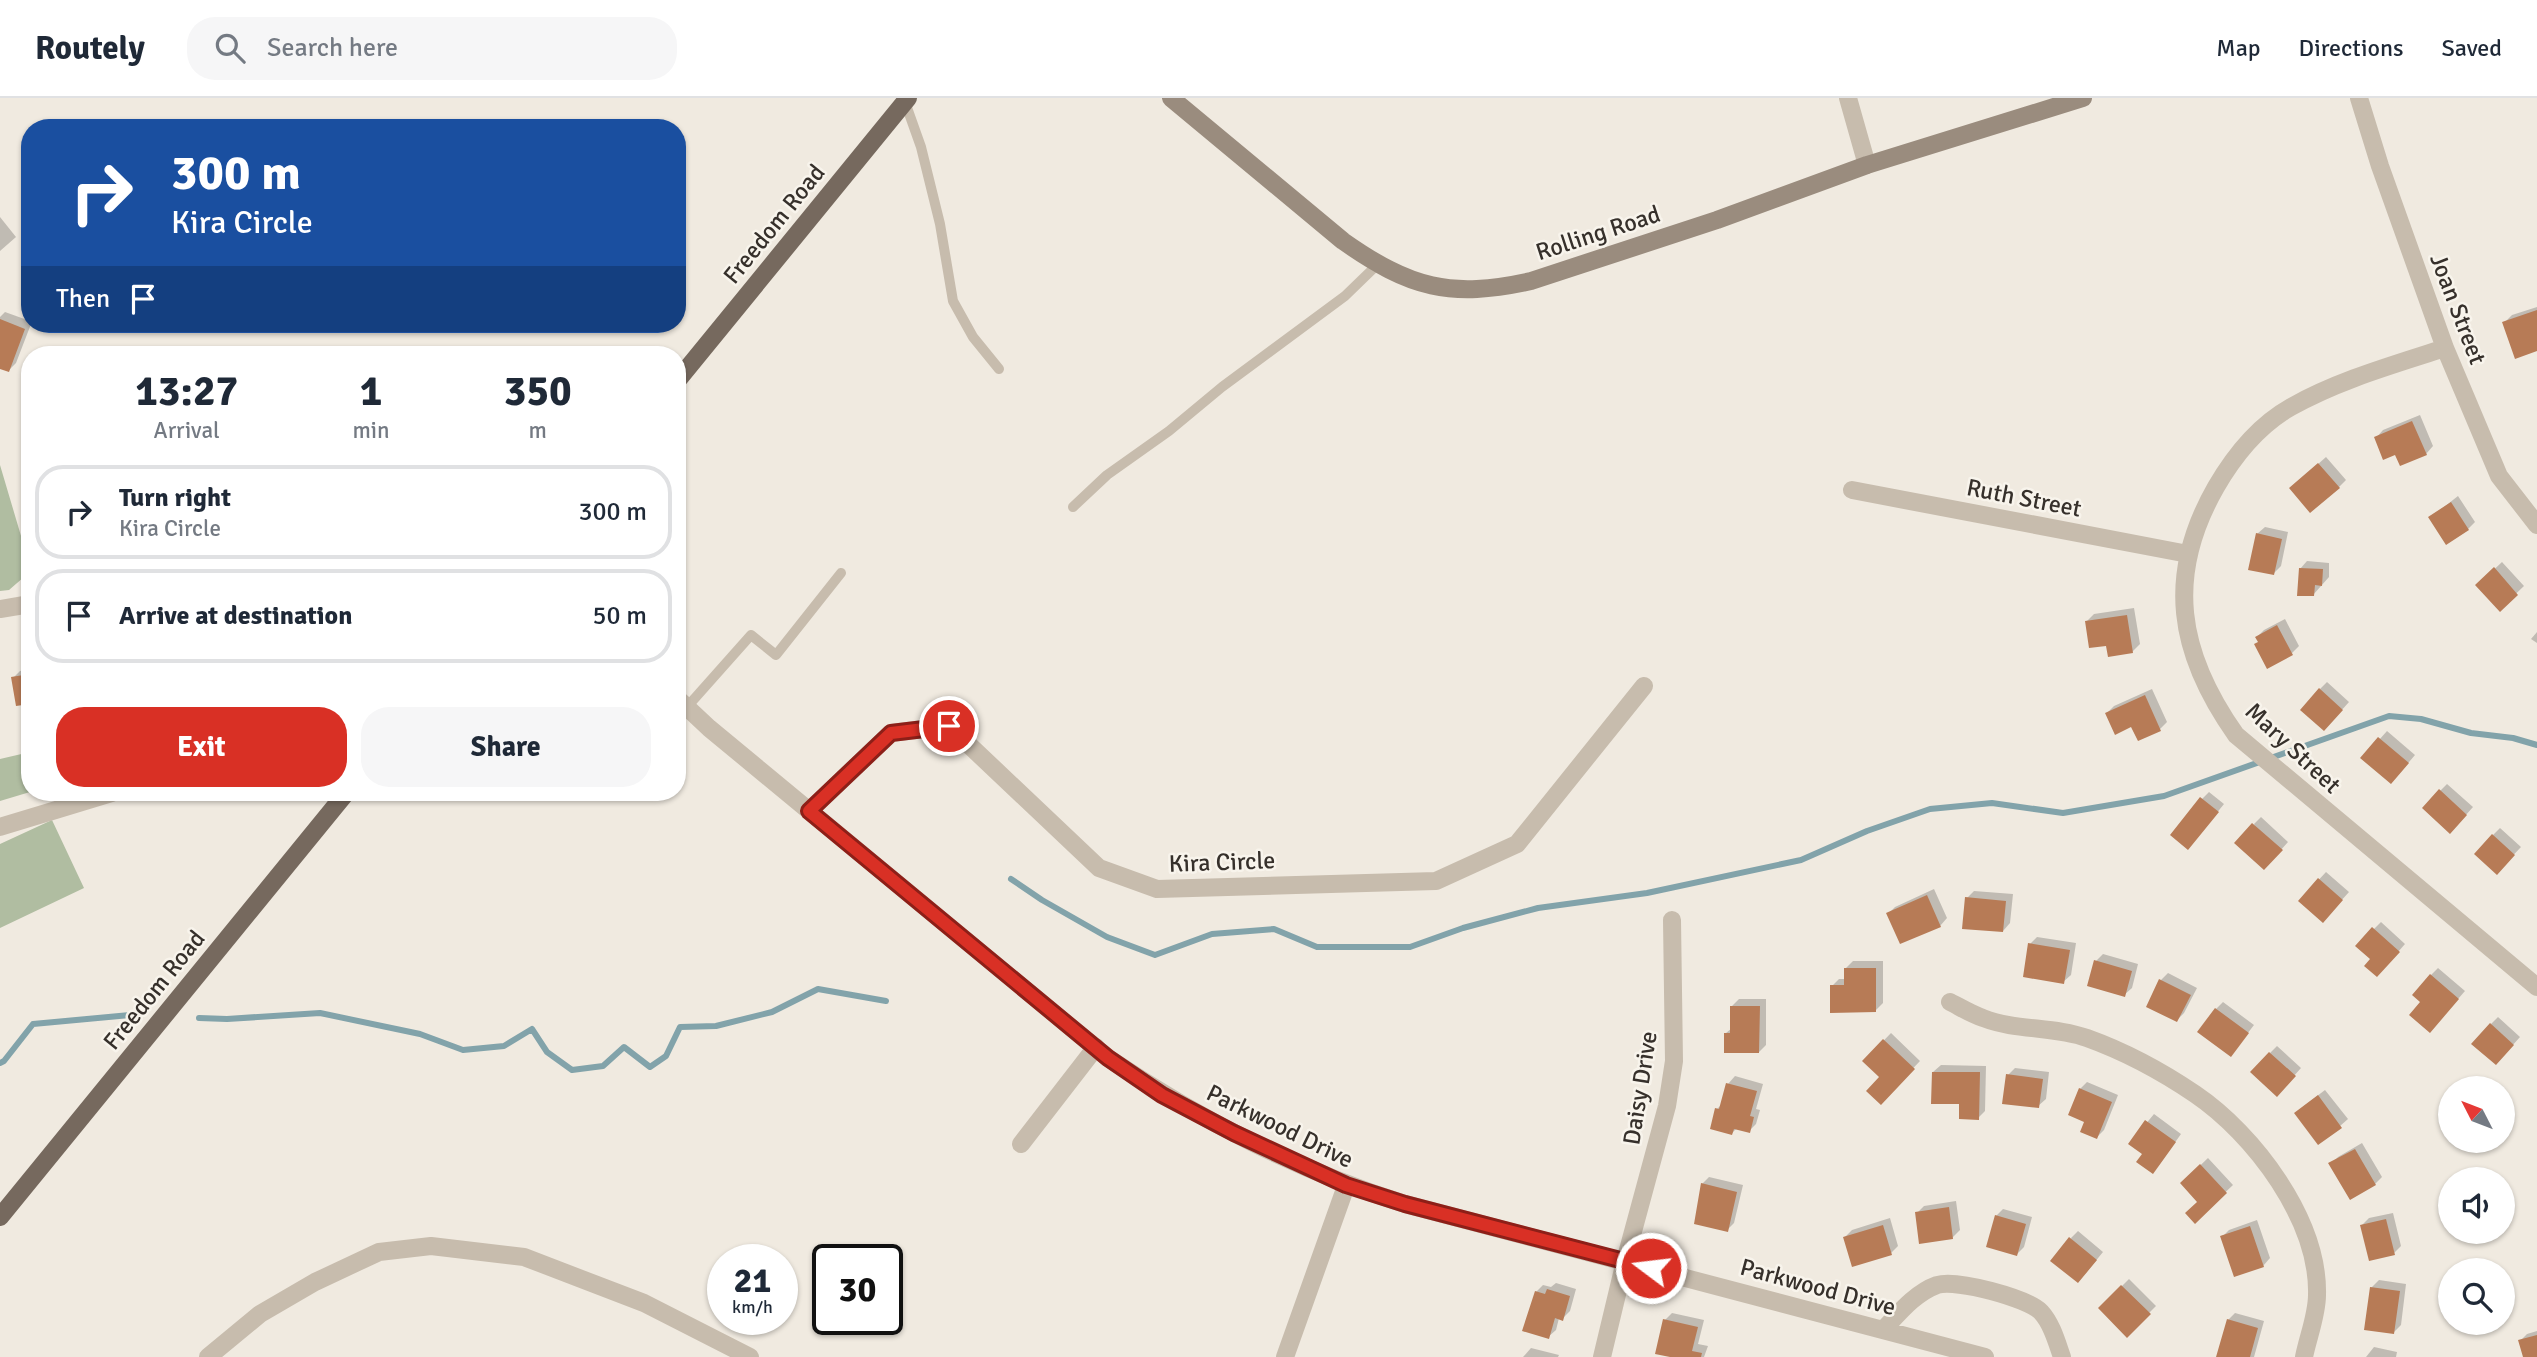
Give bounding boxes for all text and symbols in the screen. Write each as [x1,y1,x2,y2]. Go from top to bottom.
search box [187,17,677,80]
text: Routely [35,28,145,69]
icon: search [211,29,249,67]
text: Search here [267,32,398,64]
text: Map [2216,33,2261,63]
text: Directions [2299,33,2404,63]
text: Saved [2442,33,2502,63]
text: 300 m [171,143,301,203]
icon: right [56,147,147,238]
street label: Freedom Road [717,158,831,290]
street label: Rolling Road [1532,199,1664,267]
text: Kira Circle [171,203,313,242]
street label: Joan Street [2423,249,2493,369]
icon: arrive [124,280,162,318]
text: Then [56,283,110,315]
text: 13:27 [135,366,238,417]
text: 1 [360,366,382,417]
text: 350 [504,366,572,417]
text: Arrival [154,416,220,445]
text: min [352,416,390,445]
text: m [529,416,547,445]
street label: Ruth Street [1964,472,2084,524]
text: Turn right [119,482,231,514]
icon: right [60,493,98,531]
text: 300 m [578,496,647,528]
text: Kira Circle [119,514,221,543]
icon: arrive [60,597,98,635]
text: Arrive at destination [119,600,352,632]
text: 50 m [592,600,647,632]
pin [919,696,979,756]
street label: Mary Street [2239,696,2347,800]
button: Exit [56,707,347,787]
button: Share [361,707,651,787]
icon: arrive [930,707,968,745]
street label: Kira Circle [1168,845,1276,879]
street label: Freedom Road [97,924,211,1056]
street label: Daisy Drive [1616,1029,1664,1147]
north arrow [2438,1076,2515,1153]
map controls [2438,1076,2515,1335]
street label: Parkwood Drive [1202,1077,1358,1175]
button: sound [2438,1167,2515,1244]
position arrow [1614,1231,1688,1305]
speed limit sign: 30 [812,1244,903,1335]
street label: Parkwood Drive [1737,1252,1899,1322]
button: search [2438,1258,2515,1335]
text: 21 [734,1259,771,1302]
text: km/h [732,1296,773,1318]

